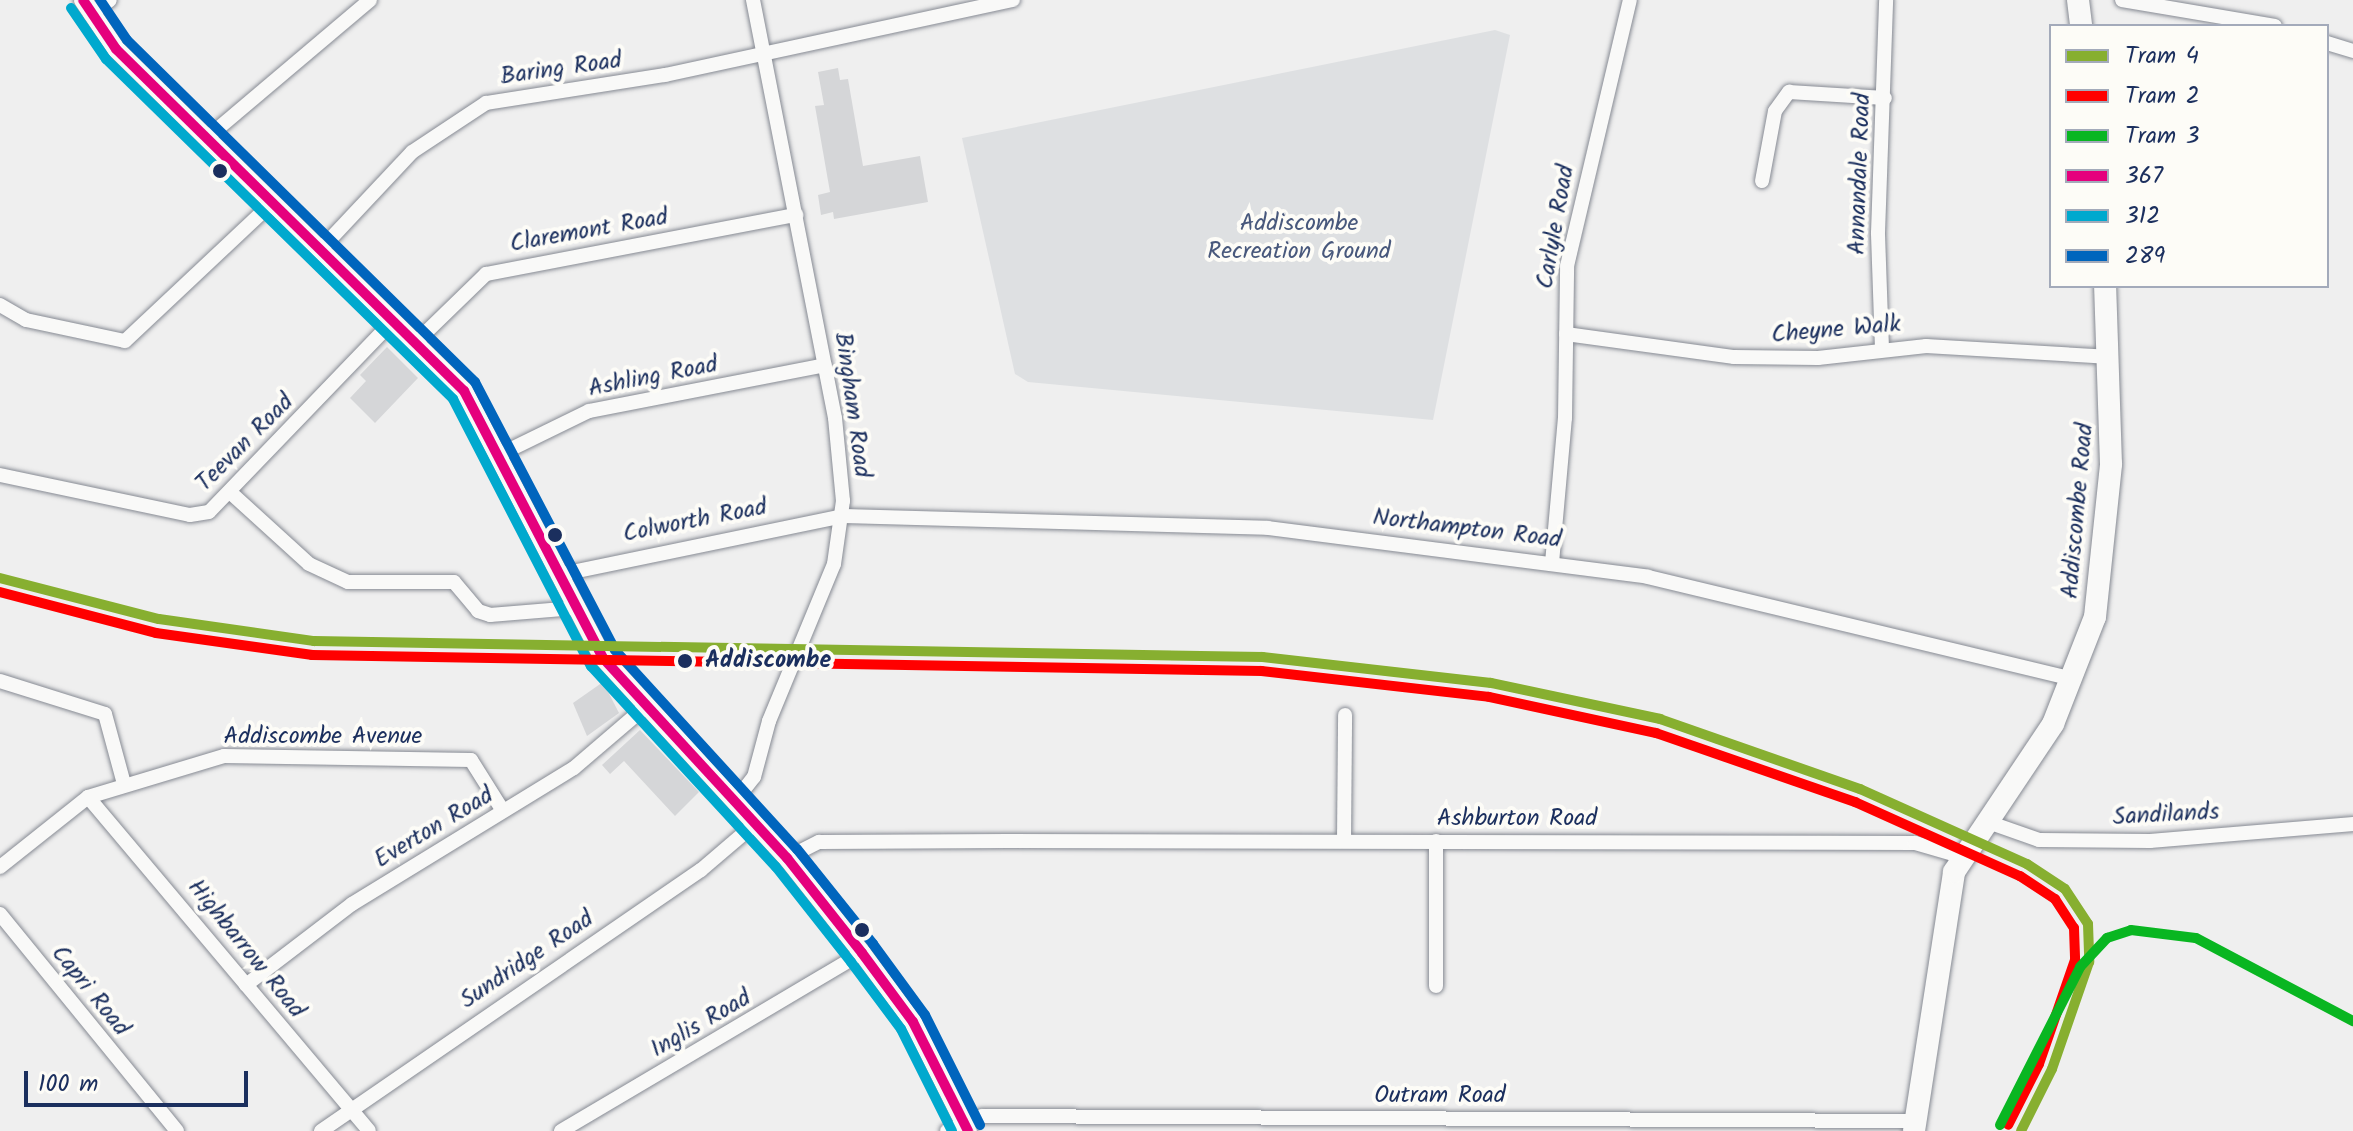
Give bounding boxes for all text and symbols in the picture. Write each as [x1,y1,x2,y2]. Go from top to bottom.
legend [2049,24,2329,288]
text: Tram 4 [2125,37,2199,76]
street label: Baring Road [499,46,623,92]
text: Tram 2 [2125,77,2200,116]
street label: Annandale Road [1843,93,1877,255]
text: Tram 3 [2125,117,2199,156]
text: 367 [2125,157,2163,196]
unlabelled marker [212,163,228,179]
street label: Carlyle Road [1531,163,1581,291]
text: 312 [2125,197,2160,236]
street label: Claremont Road [508,203,670,259]
park label: Addiscombe Recreation Ground [1207,210,1391,266]
text: 289 [2125,237,2165,276]
street label: Cheyne Walk [1770,310,1902,350]
street label: Bingham Road [828,331,876,479]
street label: Ashling Road [586,350,720,404]
street label: Teevan Road [190,388,300,498]
street label: Addiscombe Road [2056,422,2100,600]
street label: Colworth Road [621,493,769,549]
street label: Northampton Road [1371,503,1563,555]
unlabelled marker [547,527,563,543]
place label: Addiscombe [705,647,831,675]
marker: Addiscombe [672,648,698,674]
street label: Addiscombe Avenue [224,723,422,751]
street label: Everton Road [369,781,499,875]
street label: Sandilands [2112,798,2220,832]
street label: Ashburton Road [1437,805,1597,833]
street label: Highbarrow Road [181,874,311,1024]
street label: Sundridge Road [455,905,599,1015]
unlabelled marker [854,922,870,938]
street label: Capri Road [45,940,135,1042]
street label: Inglis Road [646,984,756,1064]
scale bar [28,1055,252,1105]
text: 100 m [38,1065,98,1104]
street label: Outram Road [1374,1082,1506,1110]

